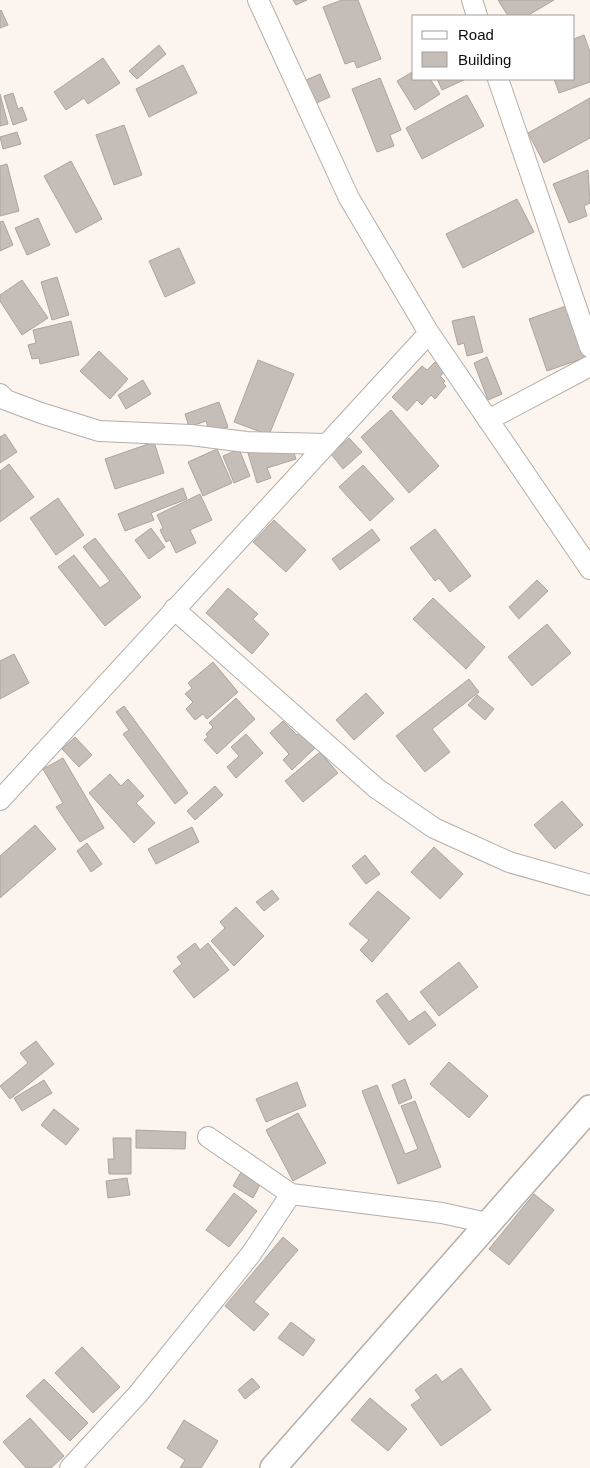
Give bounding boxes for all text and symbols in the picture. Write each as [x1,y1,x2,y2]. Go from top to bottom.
legend [412,15,575,80]
text: Road [458,26,494,43]
text: Building [458,51,511,68]

